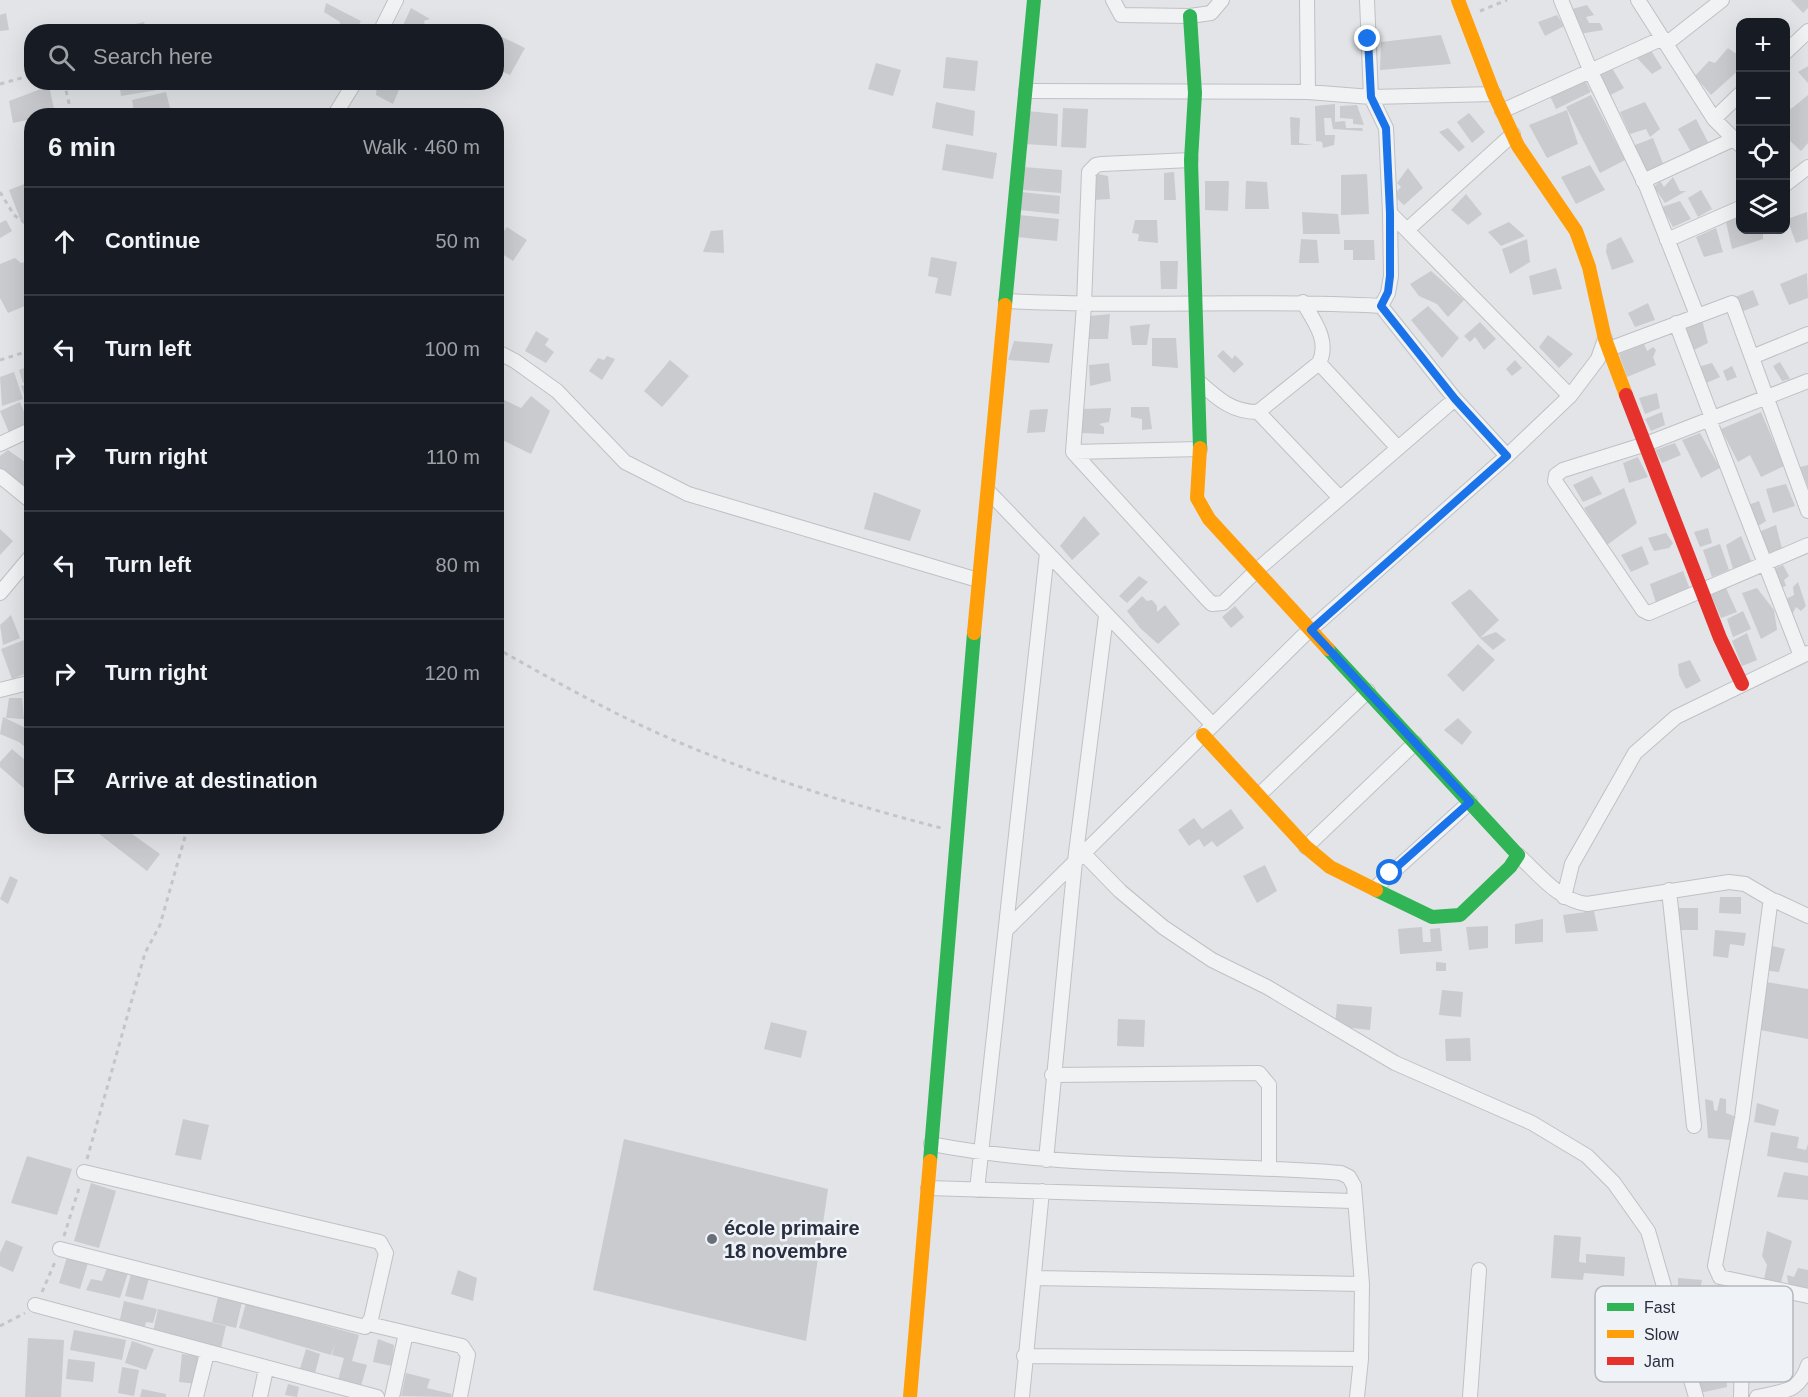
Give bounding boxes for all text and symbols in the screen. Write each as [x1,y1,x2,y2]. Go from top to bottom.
map controls [1736,18,1790,234]
button: + [1736,18,1790,72]
search box [24,24,504,90]
route end [1354,25,1380,51]
icon: search [45,41,78,74]
text: Search here [93,44,213,69]
button: − [1736,72,1790,126]
button: locate [1736,126,1790,180]
text: 6 min [48,132,116,162]
text: Walk · 460 m [363,136,480,158]
button: layers [1736,180,1790,234]
icon: ahead [48,225,81,258]
text: Continue [105,228,200,253]
text: 50 m [436,230,480,252]
icon: left [48,333,81,366]
text: Turn left [105,336,191,361]
text: 100 m [424,338,480,360]
icon: right [48,441,81,474]
text: Turn right [105,444,207,469]
text: 110 m [426,446,480,468]
icon: left [48,549,81,582]
text: Turn left [105,552,191,577]
text: 80 m [436,554,480,576]
icon: right [48,657,81,690]
text: Turn right [105,660,207,685]
text: 120 m [424,662,480,684]
icon: arrive [48,765,81,798]
text: Arrive at destination [105,768,318,793]
route start [1376,859,1402,885]
place label: école primaire 18 novembre [724,1217,860,1262]
marker: école primaire 18 novembre [705,1232,719,1246]
legend [1595,1286,1793,1382]
text: Fast [1644,1299,1676,1316]
text: Slow [1644,1326,1679,1343]
text: Jam [1644,1353,1674,1370]

